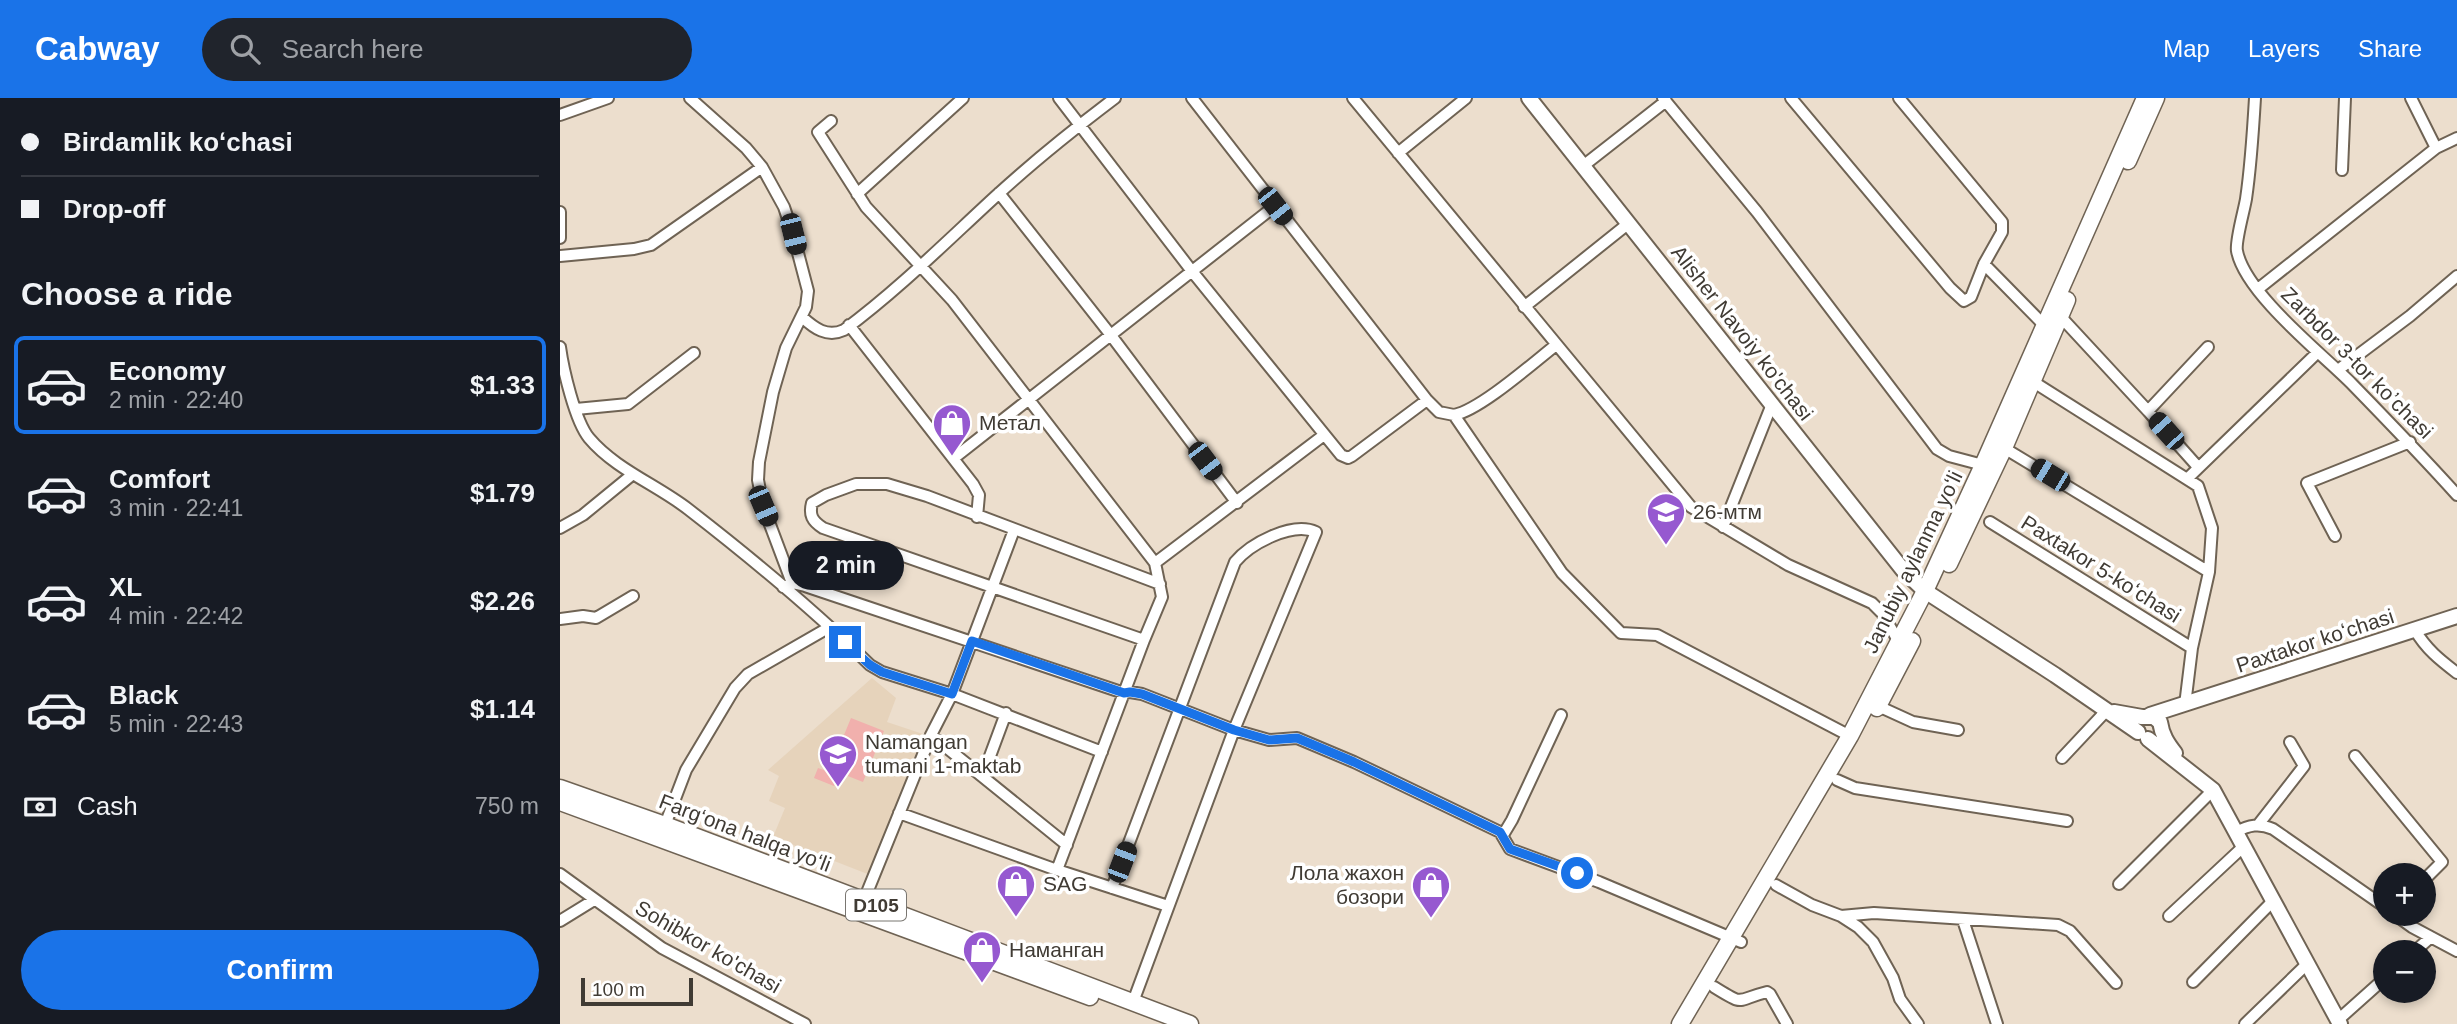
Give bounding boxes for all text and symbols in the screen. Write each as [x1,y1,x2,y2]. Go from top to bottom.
search box [202,18,692,81]
text: Cabway [35,30,160,67]
icon: search [226,30,264,68]
text: Search here [282,34,423,64]
text: Map [2163,35,2210,62]
text: Layers [2248,35,2320,62]
text: Share [2358,35,2422,62]
text: Birdamlik koʻchasi [63,127,293,157]
car [1254,183,1297,229]
text: Drop-off [63,194,166,224]
car [778,211,809,257]
street label: Alisher Navoiy ko'chasi [1667,241,1818,425]
text: Choose a ride [21,276,233,312]
street label: Zarbdor 3-tor koʼchasi [2277,282,2438,443]
icon: car [25,354,88,417]
text: Economy [109,356,226,386]
text: $1.33 [470,370,535,400]
text: 2 min · 22:40 [109,387,243,413]
shop icon: Метал [931,402,973,457]
car [2145,408,2188,454]
place label: Метал [979,411,1041,434]
car [1184,438,1227,484]
car [2027,455,2074,495]
icon: car [25,462,88,525]
text: Comfort [109,464,210,494]
street label: Janubiy aylanma yoʻli [1858,467,1967,657]
text: $1.79 [470,478,535,508]
car [746,483,781,529]
school or university icon: 26-мтм [1645,491,1687,546]
text: 3 min · 22:41 [109,495,243,521]
place label: 26-мтм [1693,500,1762,523]
street label: Paxtakor 5-koʻchasi [2017,510,2185,627]
callout: 2 min [787,540,903,589]
text: 2 min [816,552,876,578]
icon: car [25,570,88,633]
text: XL [109,572,142,602]
text: $2.26 [470,586,535,616]
text: 4 min · 22:42 [109,603,243,629]
street label: Paxtakor koʻchasi [2233,604,2397,677]
route end [829,626,861,658]
icon: car [25,678,88,741]
text: Black [109,680,178,710]
text: $1.14 [470,694,535,724]
text: 5 min · 22:43 [109,711,243,737]
place label: Namangan tumani 1-maktab [865,730,1021,777]
school or university icon: Namangan tumani 1-maktab [817,733,859,788]
icon: cash [21,788,59,826]
street label: Farg‘ona halqa yo‘li [656,789,834,876]
text: Cash [77,791,138,821]
text: 750 m [475,793,539,819]
car [1105,839,1140,885]
route start [1561,857,1593,889]
place label: Лола жахон бозори [1290,861,1404,908]
shop icon: SAG [995,863,1037,918]
map controls [2373,863,2436,1003]
button: + [2373,863,2436,926]
shop icon: Лола жахон бозори [1410,864,1452,919]
place label: SAG [1043,872,1087,895]
road number: D105 [846,890,906,920]
street label: Sohibkor ko'chasi [632,896,785,998]
shop icon: Наманган [961,929,1003,984]
button: Confirm [21,930,539,1010]
place label: Наманган [1009,938,1104,961]
button: − [2373,940,2436,1003]
scale bar [581,975,693,1007]
text: 100 m [592,979,645,1000]

